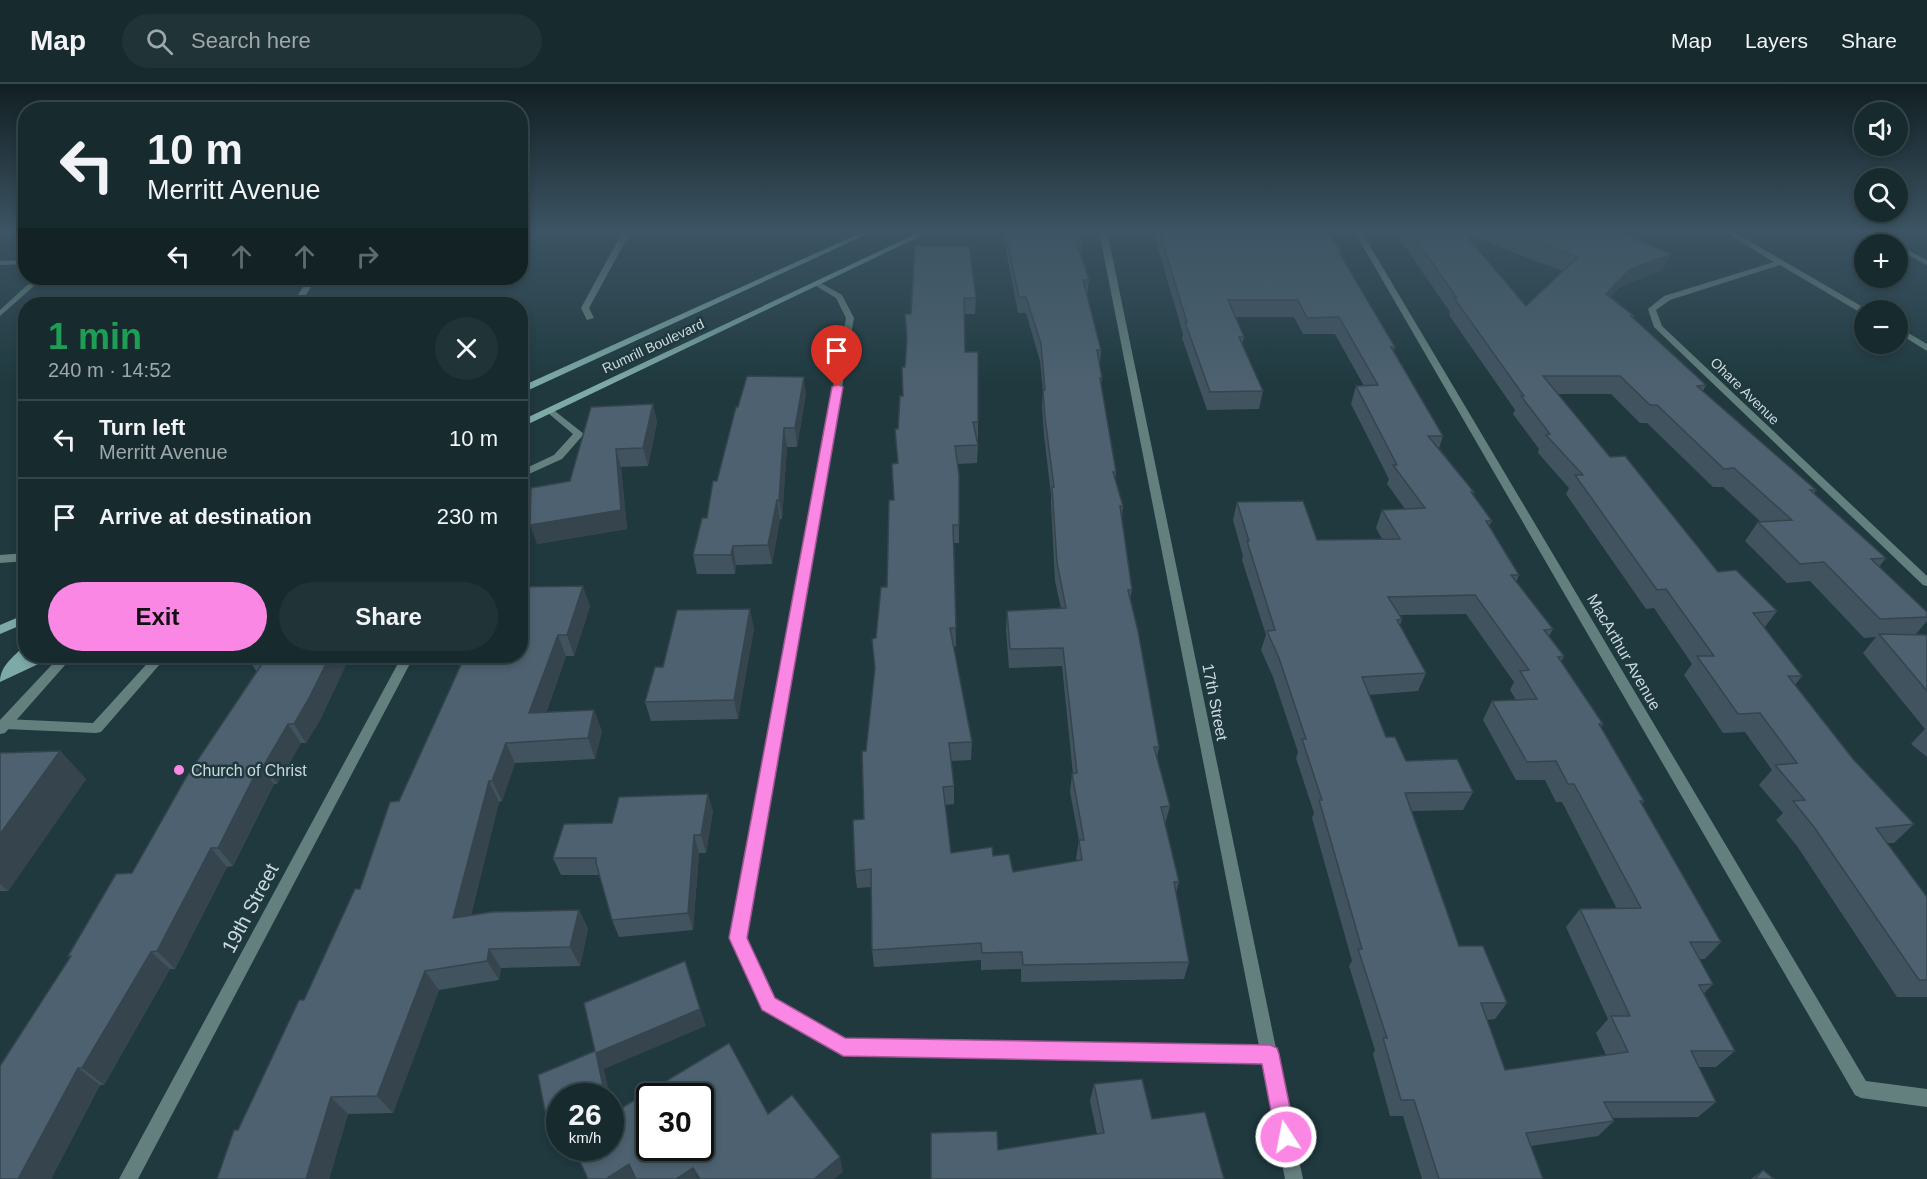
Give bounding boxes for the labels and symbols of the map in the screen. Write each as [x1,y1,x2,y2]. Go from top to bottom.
street label: Rumrill Boulevard [600,315,706,377]
pin [811,325,862,387]
street label: Ohare Avenue [1707,354,1783,428]
street label: MacArthur Avenue [1584,591,1664,713]
street label: 17th Street [1199,662,1231,743]
place label: Church of Christ [191,762,307,779]
marker: Church of Christ [172,763,186,777]
street label: 19th Street [217,859,283,956]
speed limit sign: 30 [636,1083,714,1161]
position arrow [1254,1105,1318,1169]

